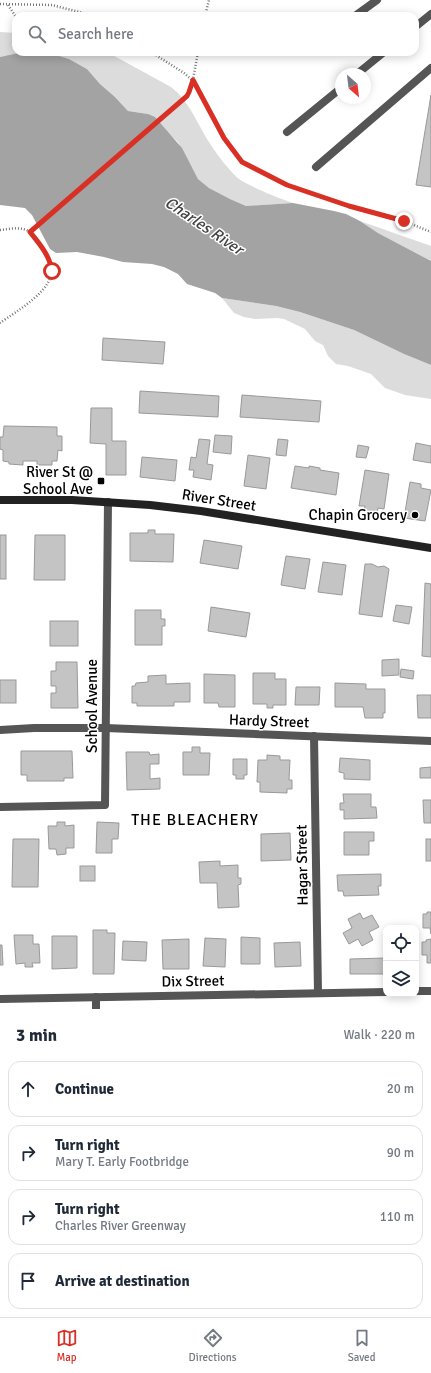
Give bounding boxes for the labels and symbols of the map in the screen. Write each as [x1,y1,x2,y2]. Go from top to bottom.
north arrow [335,68,371,104]
water label: Charles River [161,192,249,261]
route end [395,212,413,230]
route start [43,262,61,280]
place label: River St @ School Ave [23,463,93,498]
marker: River St @ School Ave [96,476,106,486]
street label: River Street [181,485,257,515]
place label: Chapin Grocery [309,506,407,524]
marker: Chapin Grocery [410,510,420,520]
street label: School Avenue [83,659,101,753]
street label: Hardy Street [228,711,310,731]
district label: THE BLEACHERY [131,810,259,830]
street label: Hagar Street [292,824,312,906]
street label: Dix Street [161,971,225,991]

